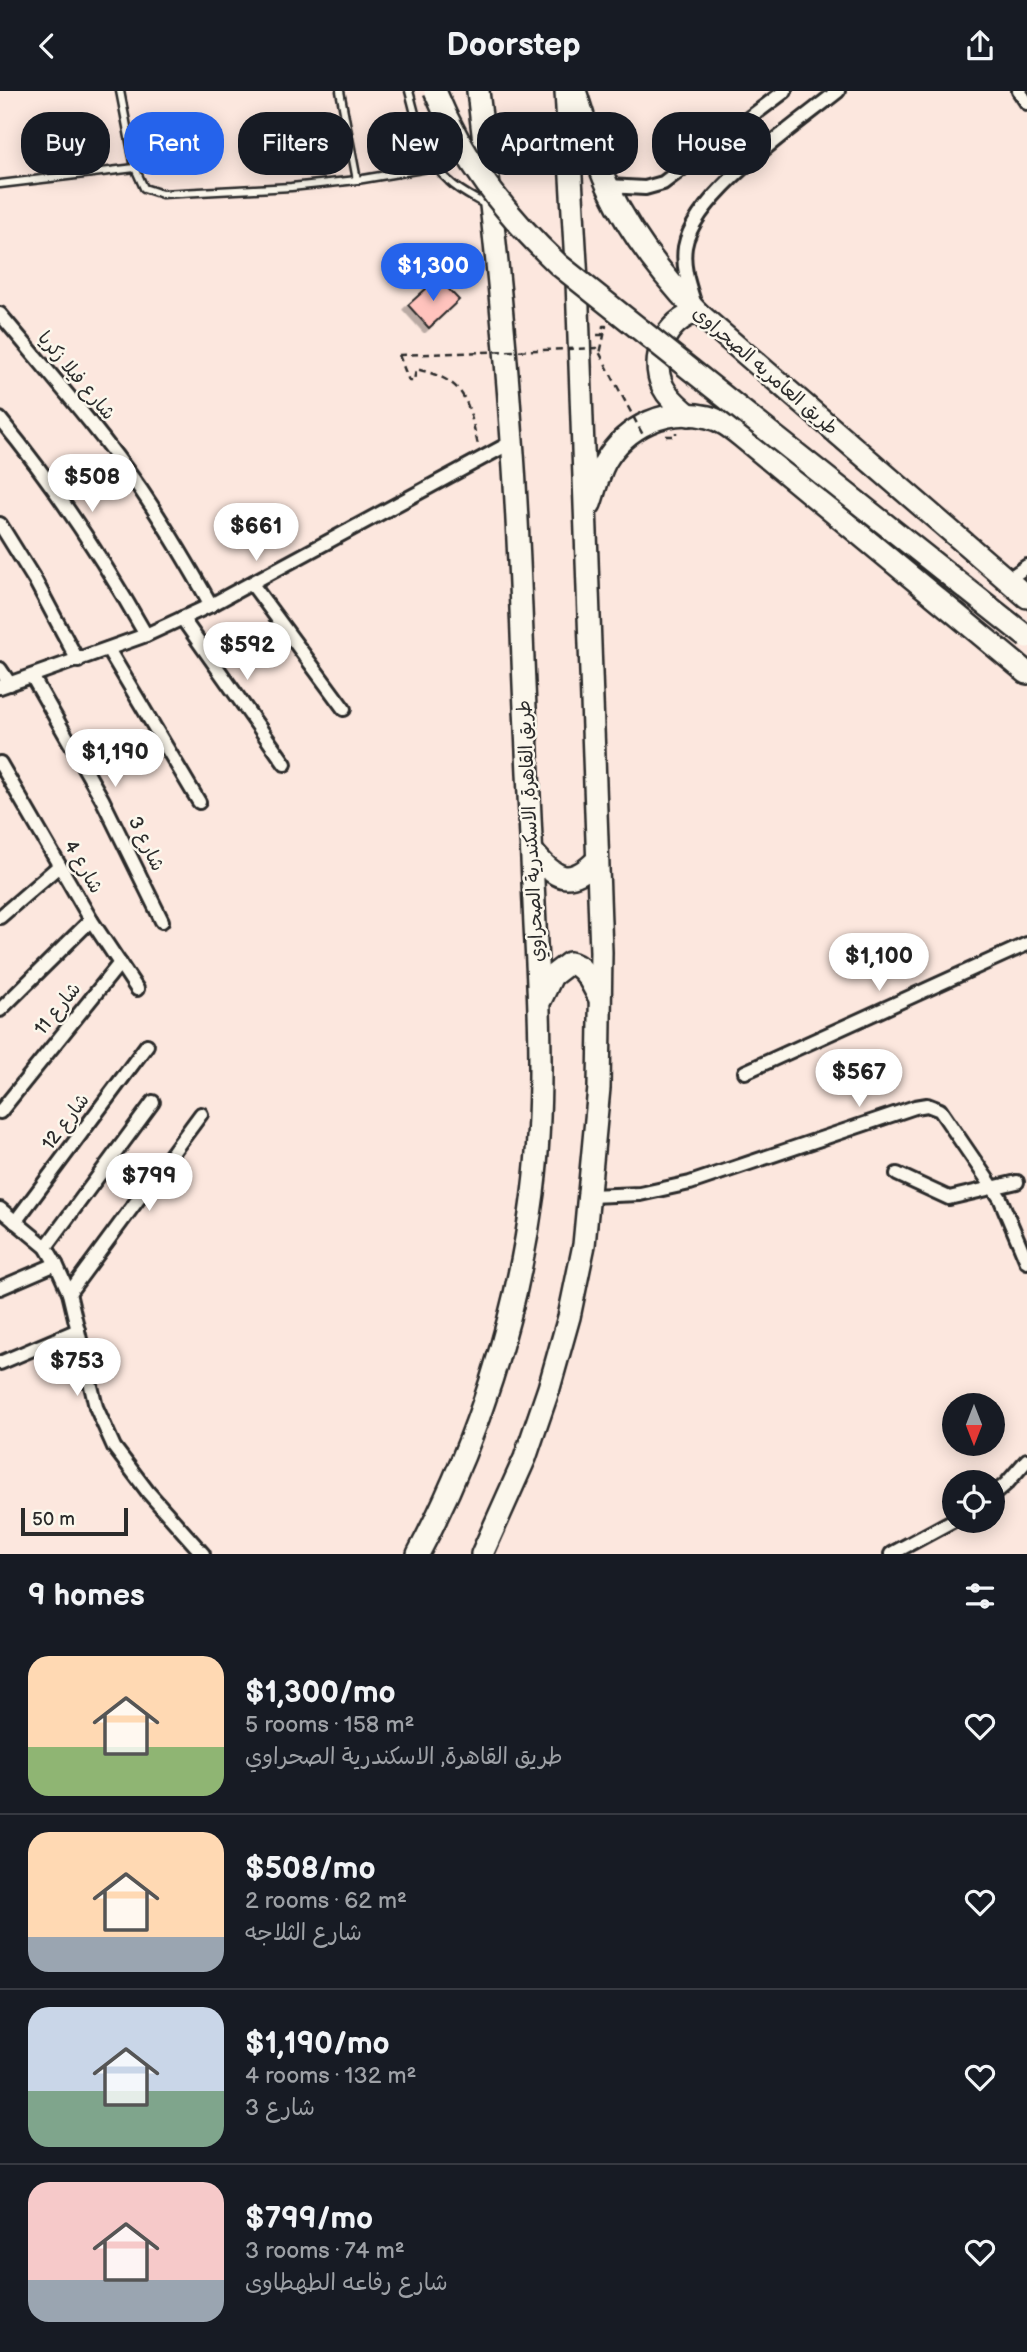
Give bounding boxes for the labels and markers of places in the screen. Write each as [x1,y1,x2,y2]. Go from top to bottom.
pin: $1,300 [376,243,490,303]
pin: $508 [51,455,133,514]
pin: $661 [215,503,297,563]
pin: $592 [206,623,288,682]
pin: $1,190 [58,729,172,789]
pin: $1,100 [822,933,936,993]
pin: $567 [818,1049,900,1109]
pin: $799 [108,1153,190,1213]
pin: $753 [36,1339,118,1398]

